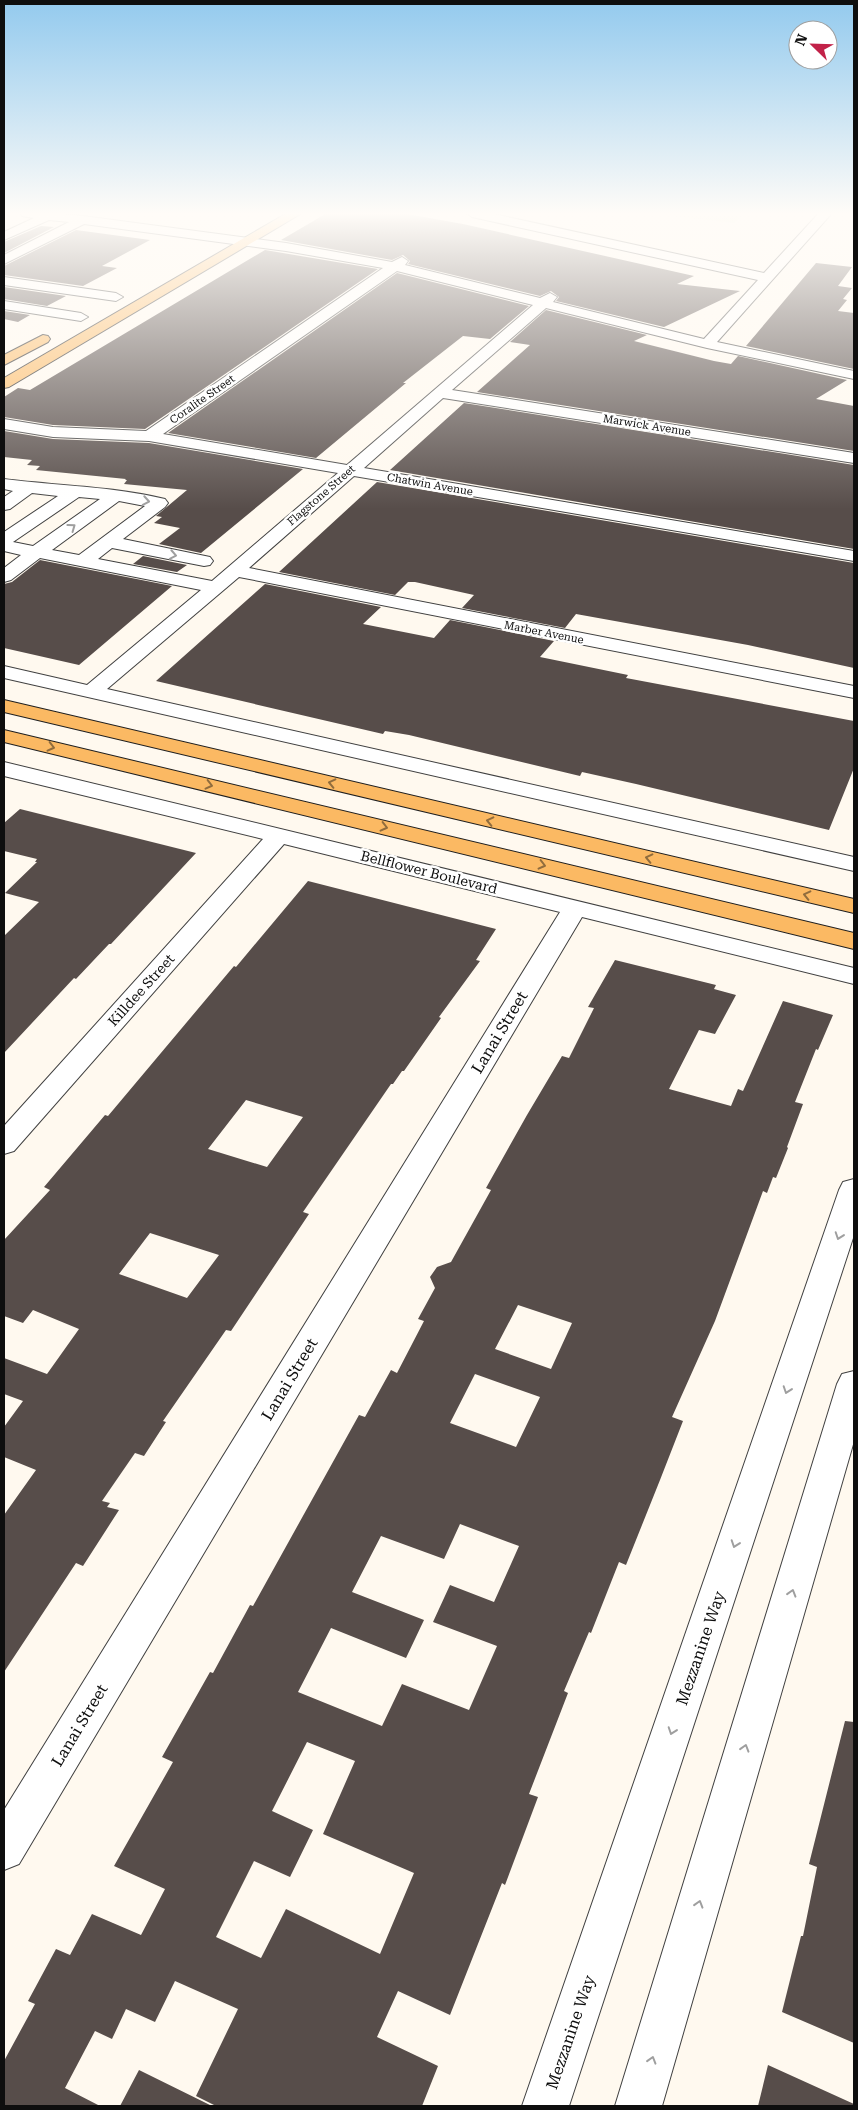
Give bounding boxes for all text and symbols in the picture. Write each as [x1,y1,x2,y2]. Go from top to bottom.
north arrow [788,20,838,70]
text: N [792,32,811,48]
street label: Coralite Street [167,372,237,427]
street label: Marwick Avenue [602,412,692,439]
street label: Flagstone Street [285,462,358,528]
street label: Chatwin Avenue [386,471,474,498]
one-way arrow [142,495,151,505]
one-way arrow [66,524,76,533]
one-way arrow [169,550,178,560]
street label: Marber Avenue [503,618,585,647]
one-way arrow [47,741,56,752]
one-way arrow [328,778,337,789]
one-way arrow [205,779,214,790]
one-way arrow [486,816,495,827]
one-way arrow [380,821,389,832]
street label: Bellflower Boulevard [359,847,499,897]
one-way arrow [644,853,653,864]
one-way arrow [538,859,547,870]
one-way arrow [802,890,811,901]
street label: Killdee Street [104,951,178,1029]
street label: Lanai Street [467,988,531,1077]
one-way arrow [834,1231,844,1239]
street label: Lanai Street [257,1335,321,1424]
one-way arrow [783,1385,793,1393]
one-way arrow [731,1539,741,1547]
street label: Mezzanine Way [672,1588,729,1708]
one-way arrow [786,1589,796,1597]
street label: Lanai Street [47,1681,111,1770]
one-way arrow [668,1726,678,1735]
one-way arrow [740,1745,750,1753]
one-way arrow [693,1900,703,1908]
street label: Mezzanine Way [542,1972,599,2092]
one-way arrow [646,2056,656,2064]

